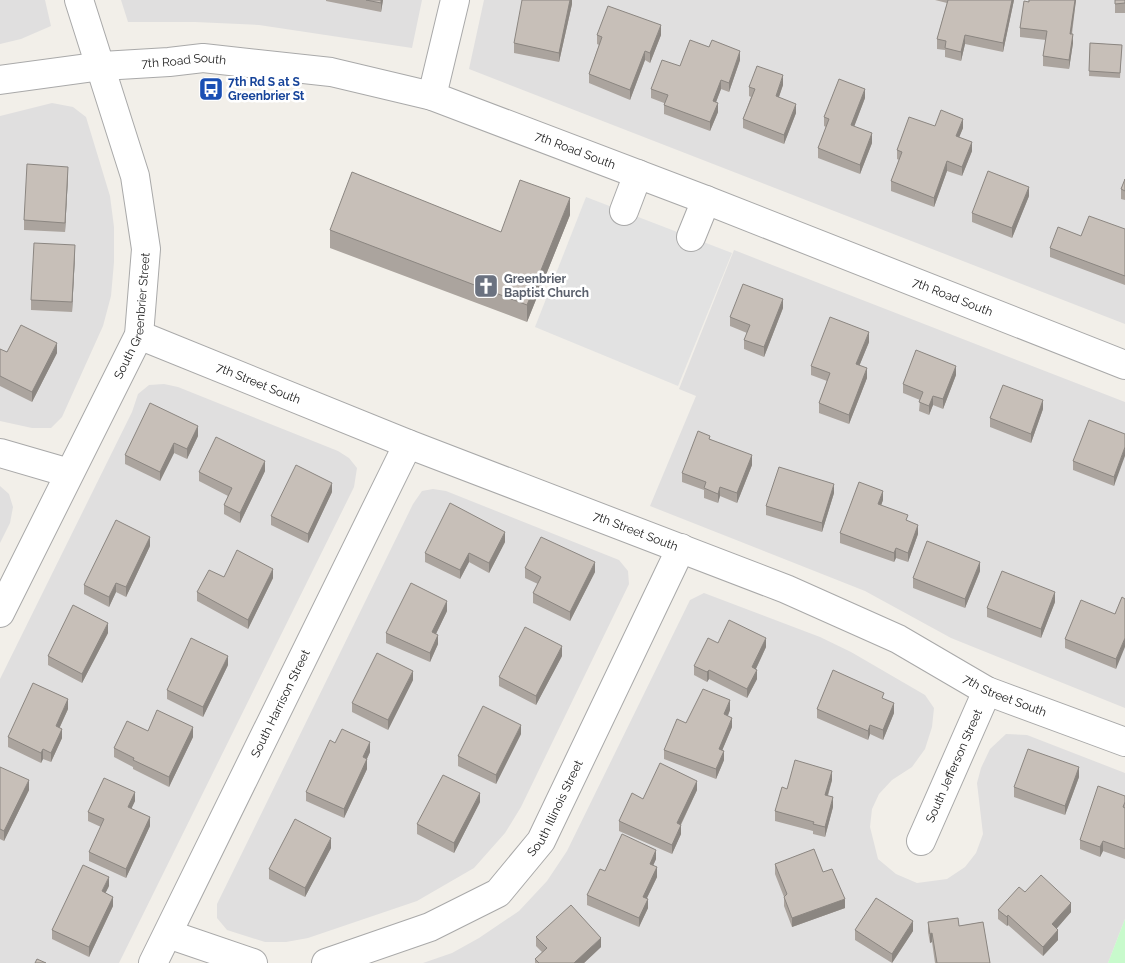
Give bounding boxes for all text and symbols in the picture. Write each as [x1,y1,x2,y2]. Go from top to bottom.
street label: 7th Road South [141,51,227,71]
place label: 7th Rd S at S Greenbrier St [228,75,305,103]
bus stop icon: 7th Rd S at S Greenbrier St [198,76,224,102]
street label: 7th Road South [533,129,617,172]
street label: South Greenbrier Street [111,252,153,381]
place label: Greenbrier Baptist Church [504,272,589,300]
church icon: Greenbrier Baptist Church [473,273,499,299]
street label: 7th Road South [911,275,995,319]
street label: 7th Street South [214,360,303,407]
street label: 7th Street South [591,509,680,554]
street label: South Harrison Street [248,647,313,760]
street label: 7th Street South [961,672,1048,719]
street label: South Jefferson Street [923,707,985,825]
street label: South Illinois Street [524,758,586,859]

